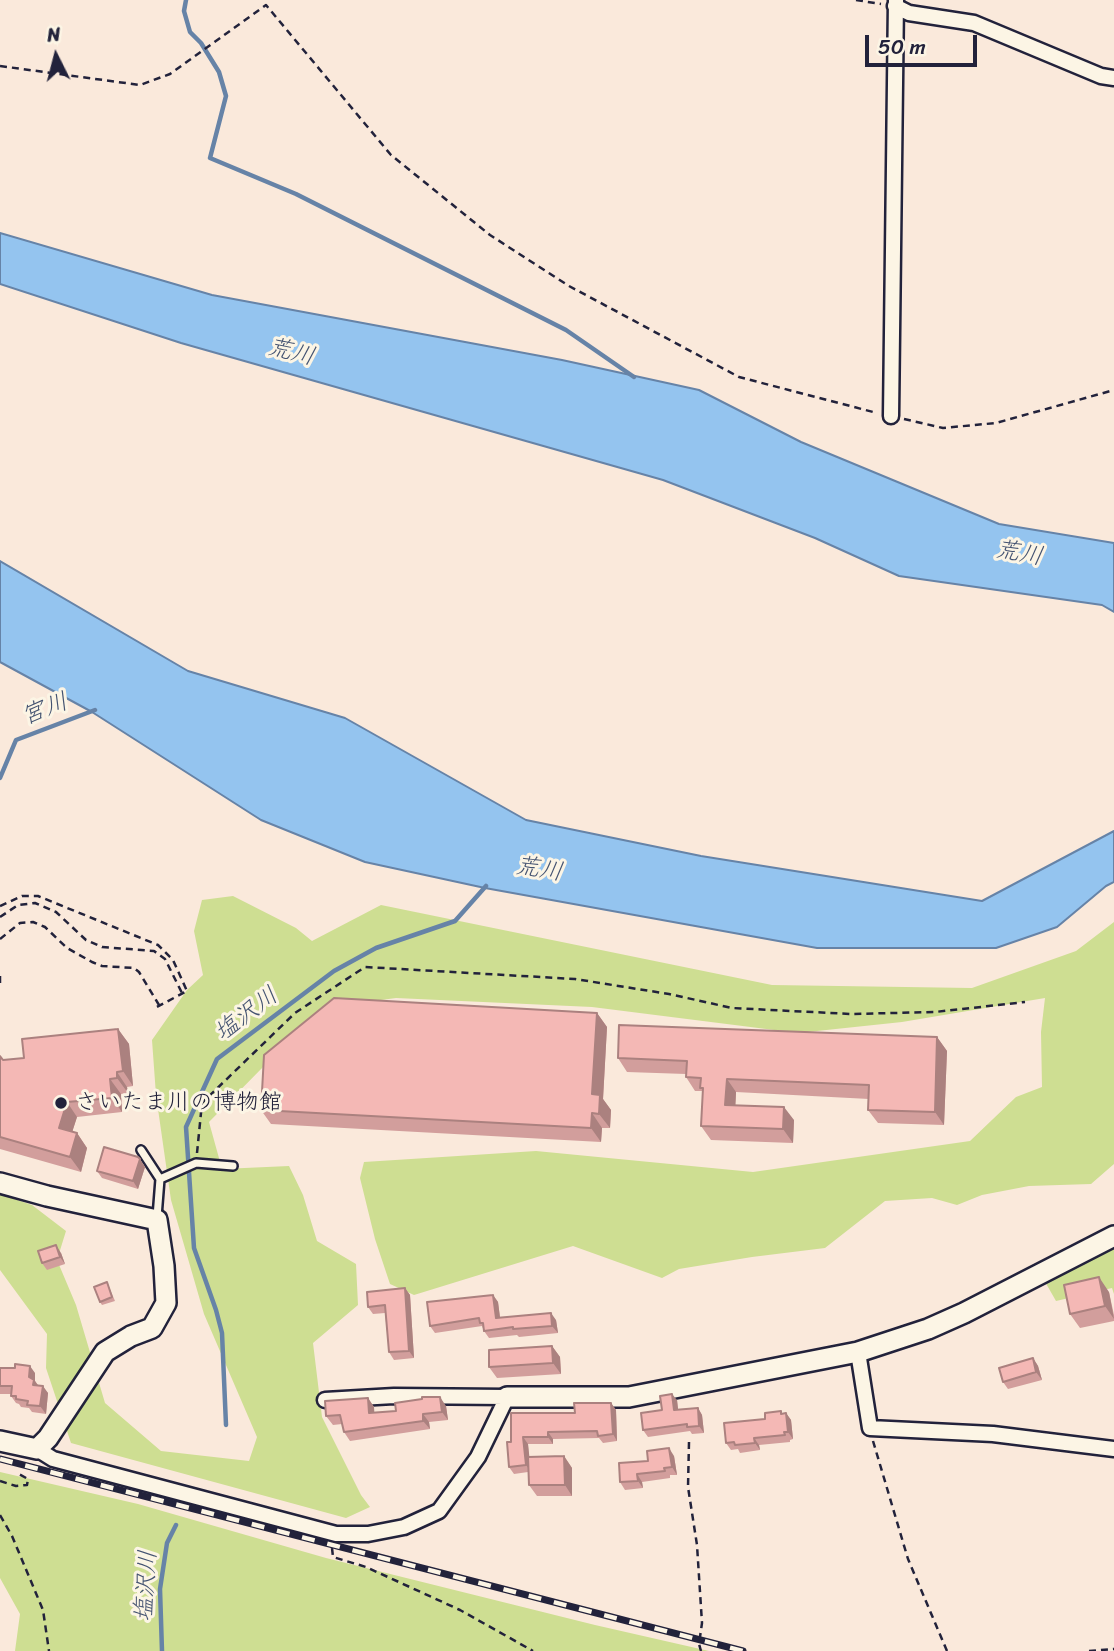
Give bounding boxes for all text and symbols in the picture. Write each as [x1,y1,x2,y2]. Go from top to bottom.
text: N [45,18,62,52]
north arrow [21,21,91,91]
scale bar [869,21,981,65]
text: 50 m [878,28,926,66]
water label: 荒川 [264,333,318,373]
water label: 荒川 [993,536,1045,572]
water label: 宮川 [17,688,73,732]
water label: 荒川 [513,852,565,888]
water label: 塩沢川 [210,982,284,1048]
place label: さいたま川の博物館 [75,1089,282,1117]
marker: さいたま川の博物館 [53,1095,69,1111]
water label: 塩沢川 [130,1549,164,1623]

